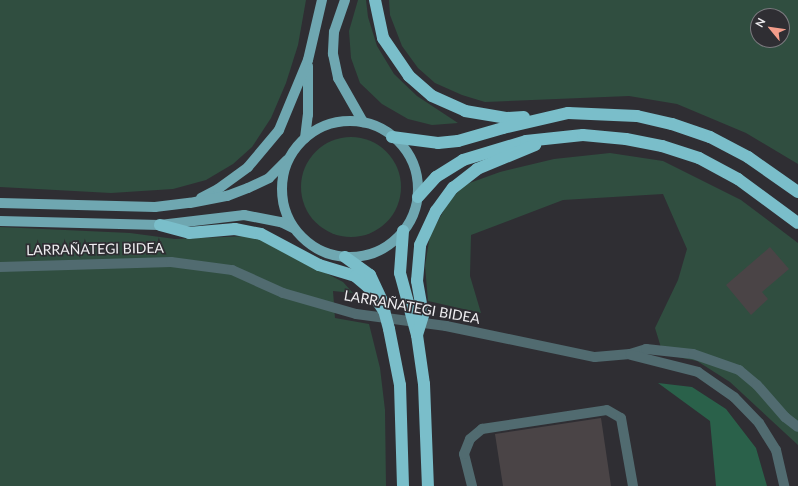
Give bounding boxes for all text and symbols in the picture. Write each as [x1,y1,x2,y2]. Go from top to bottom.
north arrow [750,8,790,48]
text: N [752,16,768,29]
street label: LARRAÑATEGI BIDEA [26,239,164,259]
street label: LARRAÑATEGI BIDEA [343,287,481,327]

